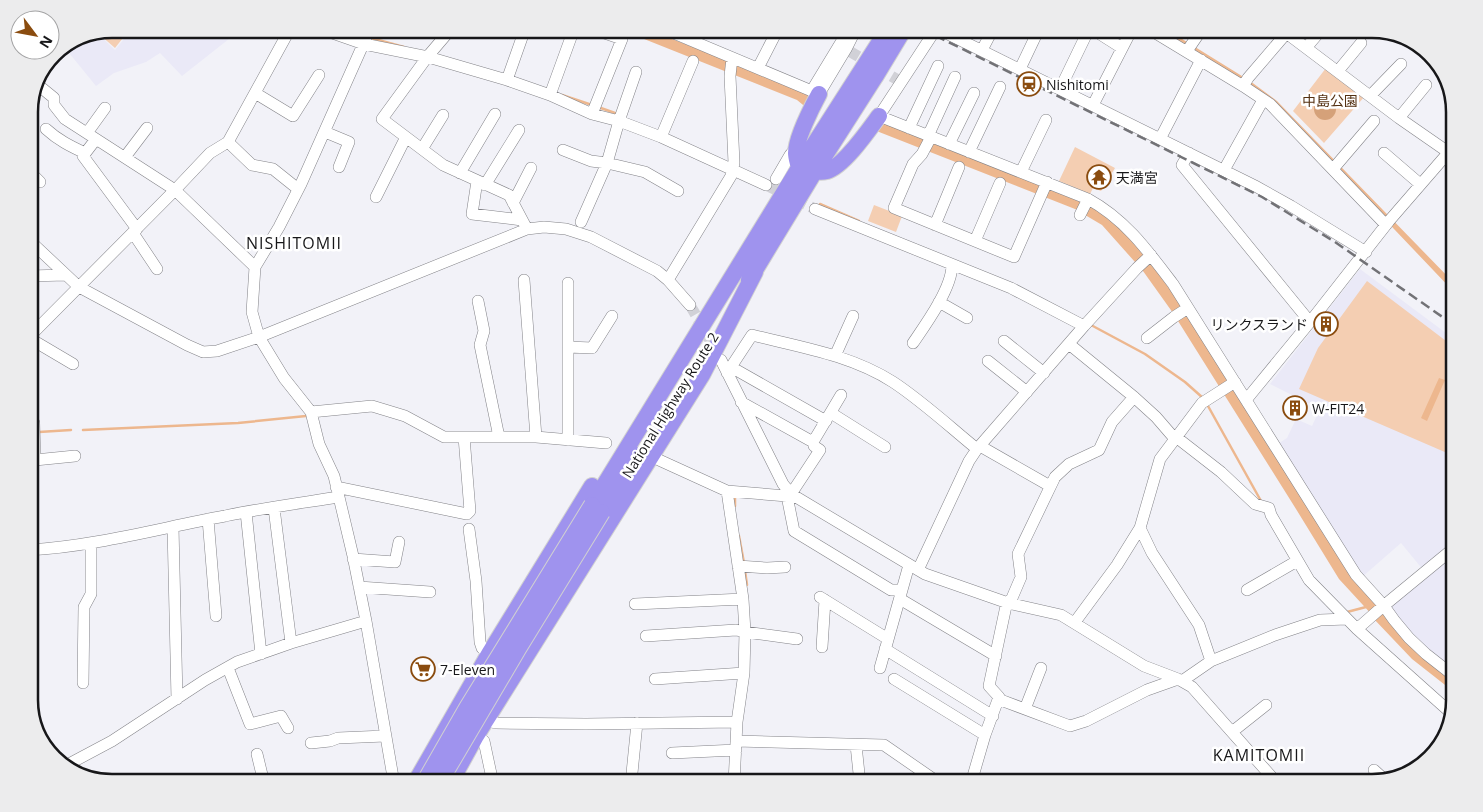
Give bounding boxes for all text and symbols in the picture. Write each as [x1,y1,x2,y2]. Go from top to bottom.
north arrow [10,10,60,60]
text: N [35,32,58,52]
station icon: Nishitomi [1016,71,1042,97]
place label: Nishitomi [1046,75,1109,94]
park label: 中島公園 [1302,91,1358,110]
temple icon: 天満宮 [1086,164,1112,190]
place label: 天満宮 [1116,168,1158,187]
district label: NISHITOMII [246,232,342,254]
building icon: リンクスランド [1313,311,1339,337]
place label: リンクスランド [1210,315,1308,334]
street label: National Highway Route 2 [617,329,723,481]
building icon: W-FIT24 [1282,395,1308,421]
place label: W-FIT24 [1312,399,1364,418]
supermarket icon: 7-Eleven [410,656,436,682]
place label: 7-Eleven [440,660,495,679]
district label: KAMITOMII [1213,744,1305,766]

